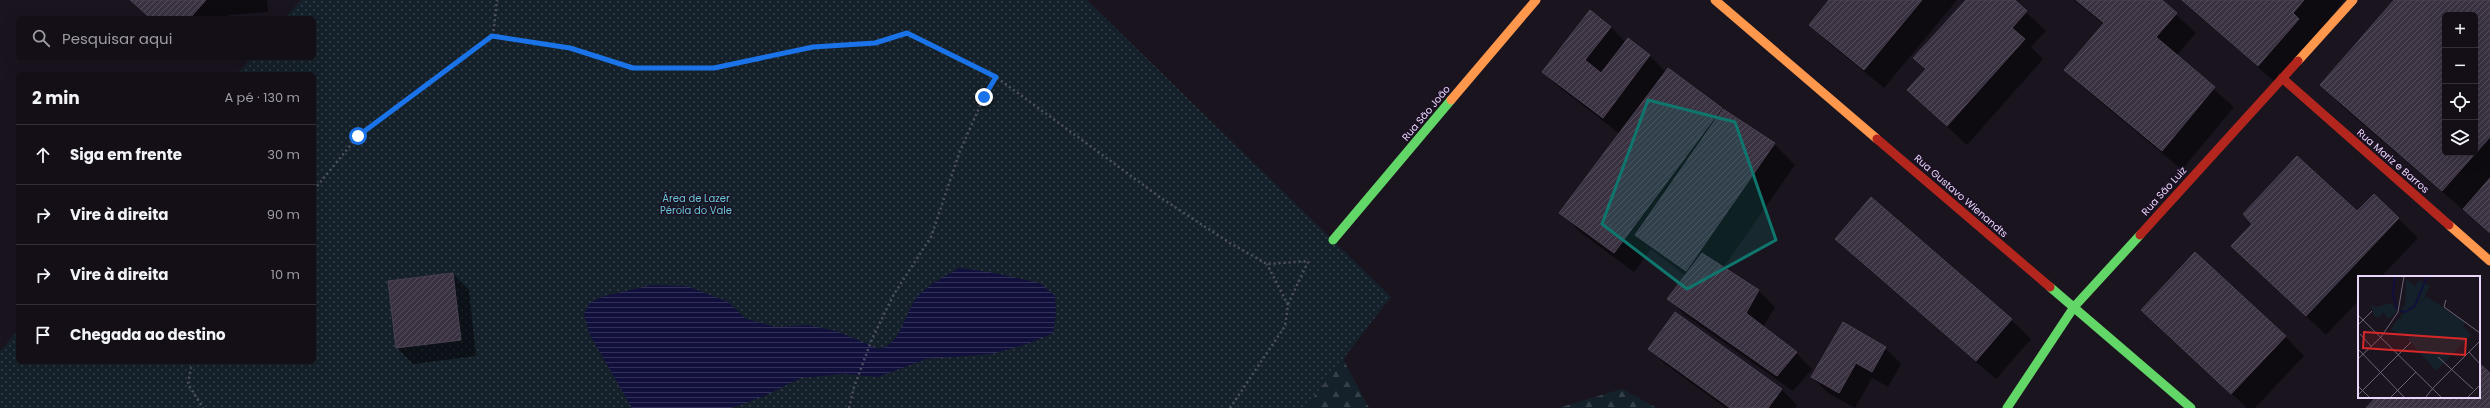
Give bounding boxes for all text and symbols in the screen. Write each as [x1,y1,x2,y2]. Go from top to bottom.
map controls [2442,12,2478,156]
button: + [2442,12,2478,48]
search box [16,16,316,60]
icon: search [30,27,52,49]
text: Pesquisar aqui [62,28,172,49]
button: − [2442,48,2478,84]
street label: Rua São João [1398,82,1454,144]
button: locate [2442,84,2478,120]
text: 2 min [32,86,80,110]
text: A pé · 130 m [224,88,300,107]
route end [975,88,993,106]
button: layers [2442,120,2478,156]
street label: Rua Mariz e Barros [2354,125,2432,197]
route start [349,127,367,145]
icon: ahead [32,144,54,166]
text: Siga em frente [70,144,182,165]
text: 30 m [267,145,300,164]
street label: Rua Gustavo Wienandts [1911,151,2011,241]
street label: Rua São Luiz [2138,163,2190,219]
park label: Área de Lazer Pérola do Vale [660,191,732,218]
icon: right [32,204,54,226]
text: Vire à direita [70,204,169,225]
text: 90 m [267,205,300,224]
icon: right [32,264,54,286]
text: Vire à direita [70,264,169,285]
text: 10 m [271,265,300,284]
inset map [2358,276,2480,398]
icon: arrive [32,324,54,346]
text: Chegada ao destino [70,324,226,345]

